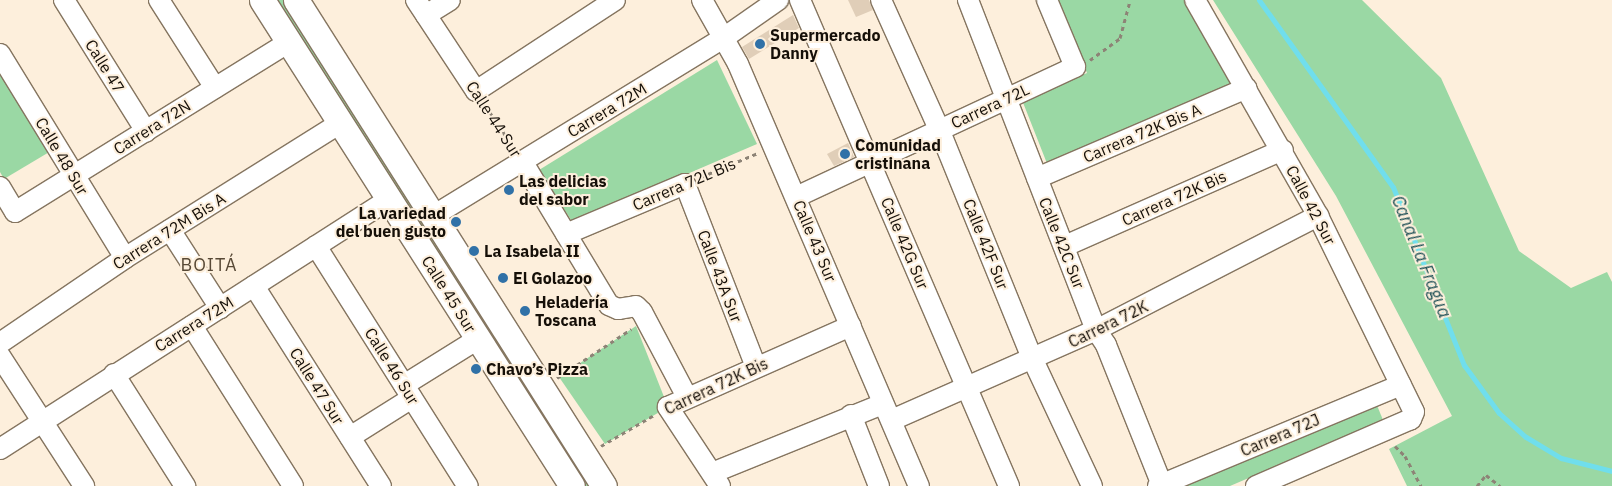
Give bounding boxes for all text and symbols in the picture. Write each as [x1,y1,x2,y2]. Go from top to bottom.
place label: Supermercado Danny [770,25,881,63]
street label: Calle 47 [81,36,129,96]
marker: Supermercado Danny [754,38,766,50]
street label: Calle 44 Sur [462,77,526,161]
street label: Carrera 72M [564,79,650,141]
street label: Carrera 72L [948,79,1032,133]
street label: Carrera 72N [110,96,194,158]
street label: Carrera 72K Bis A [1080,99,1204,167]
street label: Calle 48 Sur [31,114,93,198]
place label: Comunidad cristinana [855,135,941,173]
marker: Comunidad cristinana [839,148,851,160]
street label: Carrera 72L Bis [629,154,739,214]
street label: Calle 42 Sur [1282,162,1340,248]
street label: Carrera 72K Bis [1119,166,1229,230]
place label: Las delicias del sabor [519,171,607,209]
marker: Las delicias del sabor [503,184,515,196]
street label: Carrera 72M Bis A [109,189,229,273]
water label: Canal La Fragua [1387,193,1455,321]
street label: Calle 42G Sur [877,194,933,292]
street label: Calle 42C Sur [1035,195,1089,291]
street label: Calle 42F Sur [959,196,1013,292]
street label: Calle 43 Sur [789,197,841,285]
place label: La variedad del buen gusto [336,203,446,241]
marker: La variedad del buen gusto [450,216,462,228]
street label: Calle 43A Sur [694,227,746,325]
place label: La Isabela II [484,241,580,261]
marker: La Isabela II [468,245,480,257]
street label: Calle 45 Sur [418,252,480,336]
district label: BOITÁ [180,254,238,276]
place label: El Golazoo [513,268,592,288]
marker: El Golazoo [497,272,509,284]
street label: Carrera 72M [151,292,237,356]
place label: Heladería Toscana [535,292,608,330]
street label: Carrera 72K [1065,296,1151,352]
marker: Heladería Toscana [519,305,531,317]
street label: Calle 46 Sur [361,324,423,408]
street label: Calle 47 Sur [286,344,348,428]
street label: Carrera 72K Bis [661,354,771,418]
place label: Chavo’s Pizza [486,359,588,379]
marker: Chavo’s Pizza [470,363,482,375]
street label: Carrera 72J [1237,410,1323,460]

